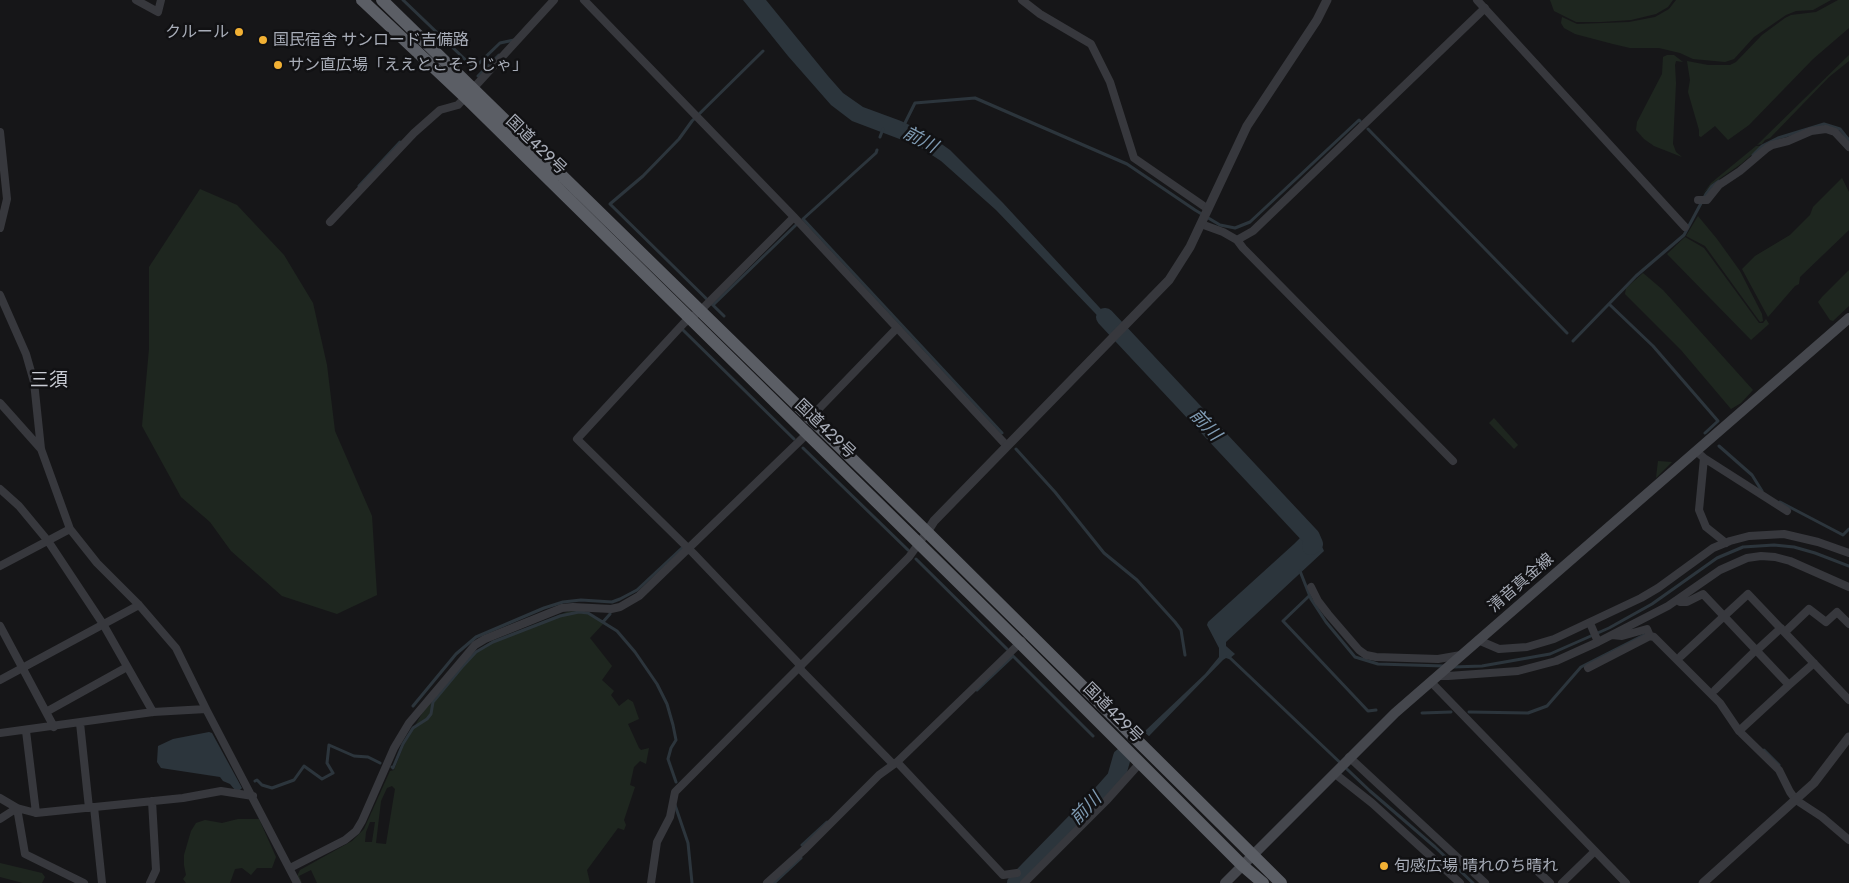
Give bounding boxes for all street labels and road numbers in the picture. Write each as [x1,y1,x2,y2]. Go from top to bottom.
street label: 国道429号 [502,111,570,179]
street label: 国道429号 [791,395,859,463]
street label: 清音真金線 [1485,550,1557,616]
street label: 国道429号 [1079,679,1147,747]

